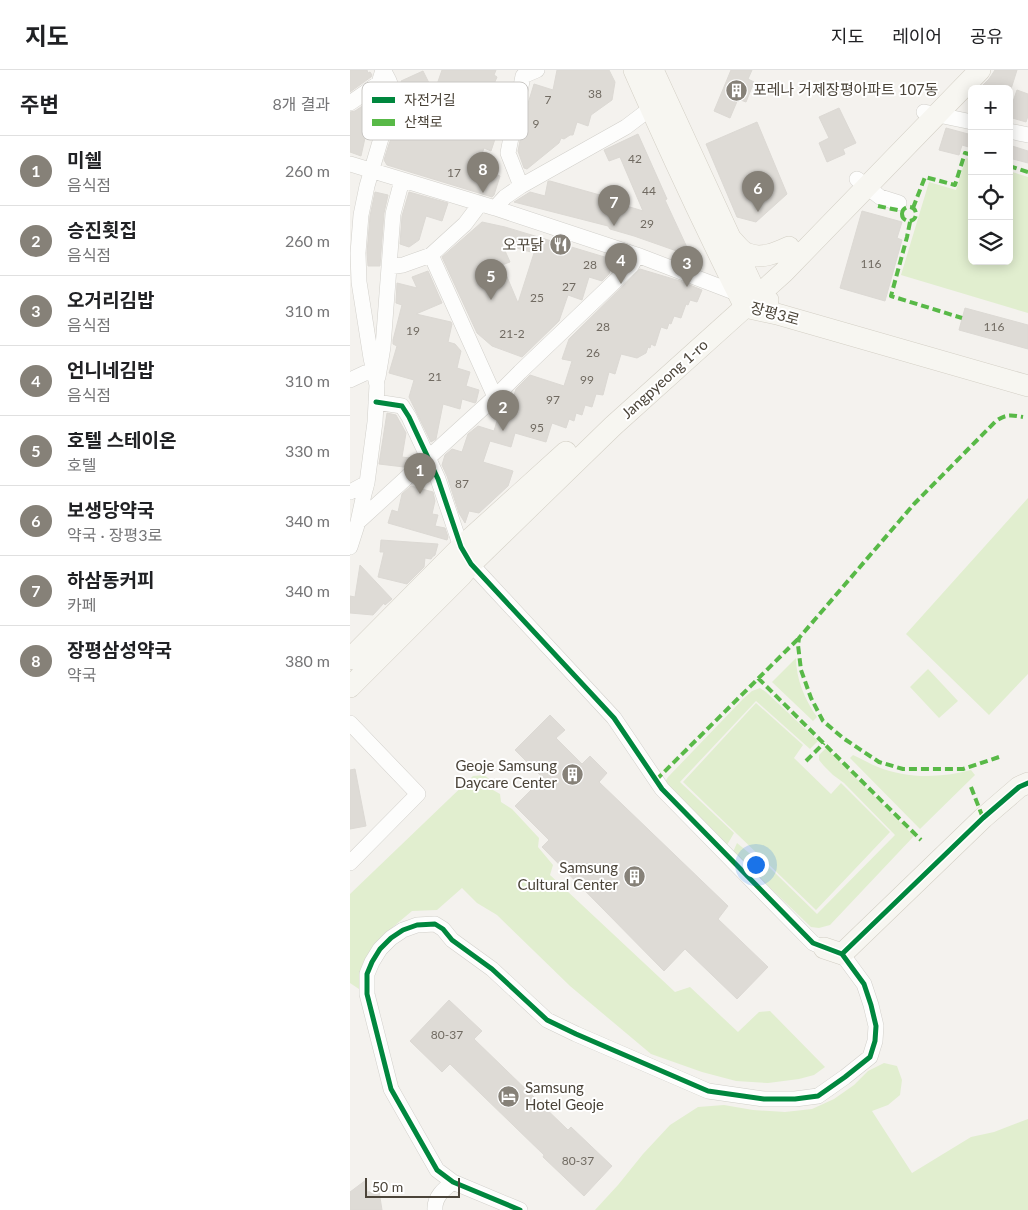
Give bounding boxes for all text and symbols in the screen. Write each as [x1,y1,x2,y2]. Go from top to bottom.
text: 지도 [25,21,69,50]
text: 지도 [831,25,864,47]
text: 레이어 [892,25,942,47]
text: 공유 [970,25,1003,47]
building icon: 포레나 거제장평아파트 107동 [725,78,749,102]
place label: 포레나 거제장평아파트 107동 [753,80,939,98]
legend [362,82,528,140]
map controls [968,85,1013,265]
button: + [968,85,1013,130]
house number: 38 [588,86,602,101]
text: 주변 [20,91,59,116]
text: 자전거길 [404,91,456,108]
house number: 7 [545,92,552,107]
text: 8개 결과 [272,94,330,113]
text: 산책로 [404,113,443,130]
house number: 9 [533,116,540,131]
button: − [968,130,1013,175]
text: 미쉘 [67,148,102,171]
house number: 42 [628,151,642,166]
pin: 8 [467,152,499,193]
text: 1 [31,161,41,180]
text: 260 m [285,161,330,180]
house number: 17 [447,165,461,180]
pin: 6 [742,171,774,212]
text: 음식점 [67,175,111,194]
button: locate [968,175,1013,220]
house number: 44 [642,183,656,198]
pin: 7 [598,185,630,226]
house number: 29 [640,216,654,231]
text: 승진횟집 [67,218,137,241]
button: layers [968,220,1013,265]
text: 2 [31,231,41,250]
text: 260 m [285,231,330,250]
restaurant icon: 오꾸닭 [548,233,572,257]
place label: 오꾸닭 [503,235,544,253]
pin: 4 [605,243,637,284]
text: 음식점 [67,245,111,264]
pin: 3 [671,246,703,287]
house number: 116 [861,256,881,271]
house number: 28 [583,257,597,272]
pin: 5 [475,259,507,300]
house number: 27 [562,279,576,294]
text: 오거리김밥 [67,288,154,311]
house number: 25 [530,290,544,305]
street label: 장평3로 [749,298,802,328]
text: 3 [31,301,41,320]
text: 310 m [285,301,330,320]
text: 음식점 [67,315,111,334]
house number: 28 [596,319,610,334]
house number: 116 [984,319,1004,334]
house number: 19 [406,323,420,338]
house number: 21-2 [499,326,525,341]
street label: Jangpyeong 1-ro [618,335,711,422]
house number: 26 [586,345,600,360]
text: 언니네김밥 [67,358,154,381]
house number: 21 [428,369,442,384]
text: 4 [31,371,41,390]
text: 310 m [285,371,330,390]
house number: 99 [580,372,594,387]
text: 음식점 [67,385,111,404]
pin: 2 [487,390,519,431]
house number: 97 [546,392,560,407]
house number: 95 [530,420,544,435]
text: 호텔 스테이온 [67,428,177,451]
text: 5 [31,441,41,460]
text: 330 m [285,441,330,460]
pin: 1 [404,453,436,494]
text: 호텔 [67,455,96,474]
house number: 87 [455,476,469,491]
text: 보생당약국 [67,498,154,521]
text: 6 [31,511,41,530]
text: 340 m [285,511,330,530]
text: 약국 · 장평3로 [67,525,162,544]
text: 하삼동커피 [67,568,154,591]
text: 7 [31,581,41,600]
text: 340 m [285,581,330,600]
text: 카페 [67,595,96,614]
text: 장평삼성약국 [67,638,172,661]
text: 8 [31,651,41,670]
text: 380 m [285,651,330,670]
text: 약국 [67,665,96,684]
place label: Geoje Samsung Daycare Center [455,756,558,791]
building icon: Geoje Samsung Daycare Center [561,763,585,787]
your location [743,852,769,878]
place label: Samsung Cultural Center [518,858,619,893]
building icon: Samsung Cultural Center [622,865,646,889]
house number: 80-37 [431,1027,463,1042]
place label: Samsung Hotel Geoje [525,1078,604,1113]
hotel icon: Samsung Hotel Geoje [497,1085,521,1109]
house number: 80-37 [562,1153,594,1168]
scale bar [365,1175,460,1198]
text: 50 m [372,1178,403,1195]

